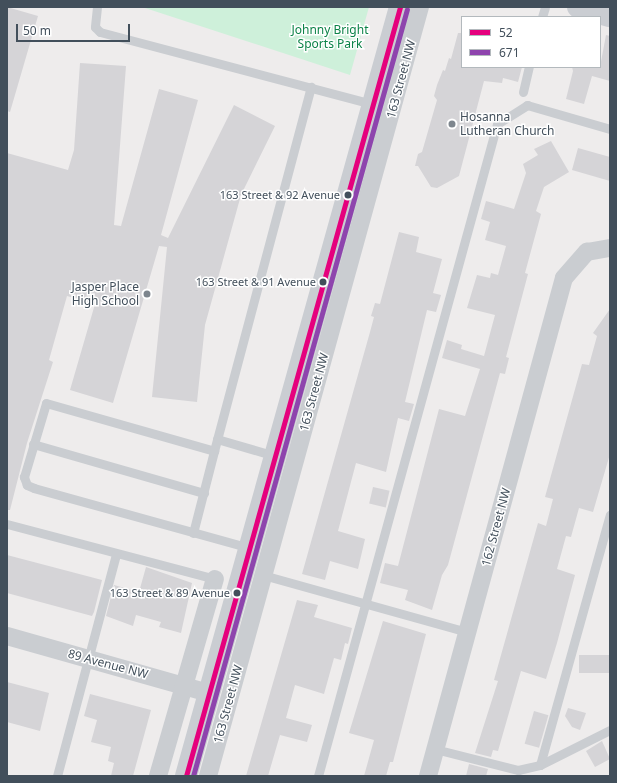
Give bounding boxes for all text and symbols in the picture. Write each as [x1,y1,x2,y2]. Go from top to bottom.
scale bar [18,16,132,42]
legend [461,16,601,68]
text: 50 m [23,22,51,39]
park label: Johnny Bright Sports Park [291,23,369,51]
text: 52 [499,24,513,41]
street label: 163 Street NW [384,38,418,120]
text: 671 [499,44,520,61]
place label: Hosanna Lutheran Church [460,110,555,138]
marker: Hosanna Lutheran Church [447,119,457,129]
place label: 163 Street & 92 Avenue [220,188,340,202]
marker: 163 Street & 92 Avenue [343,190,353,200]
place label: 163 Street & 91 Avenue [196,275,316,289]
marker: 163 Street & 91 Avenue [318,277,328,287]
place label: Jasper Place High School [71,280,139,308]
marker: Jasper Place High School [142,289,152,299]
street label: 163 Street NW [297,351,331,433]
street label: 162 Street NW [479,486,513,568]
place label: 163 Street & 89 Avenue [110,586,230,600]
marker: 163 Street & 89 Avenue [232,588,242,598]
street label: 89 Avenue NW [66,646,150,682]
street label: 163 Street NW [211,663,245,745]

